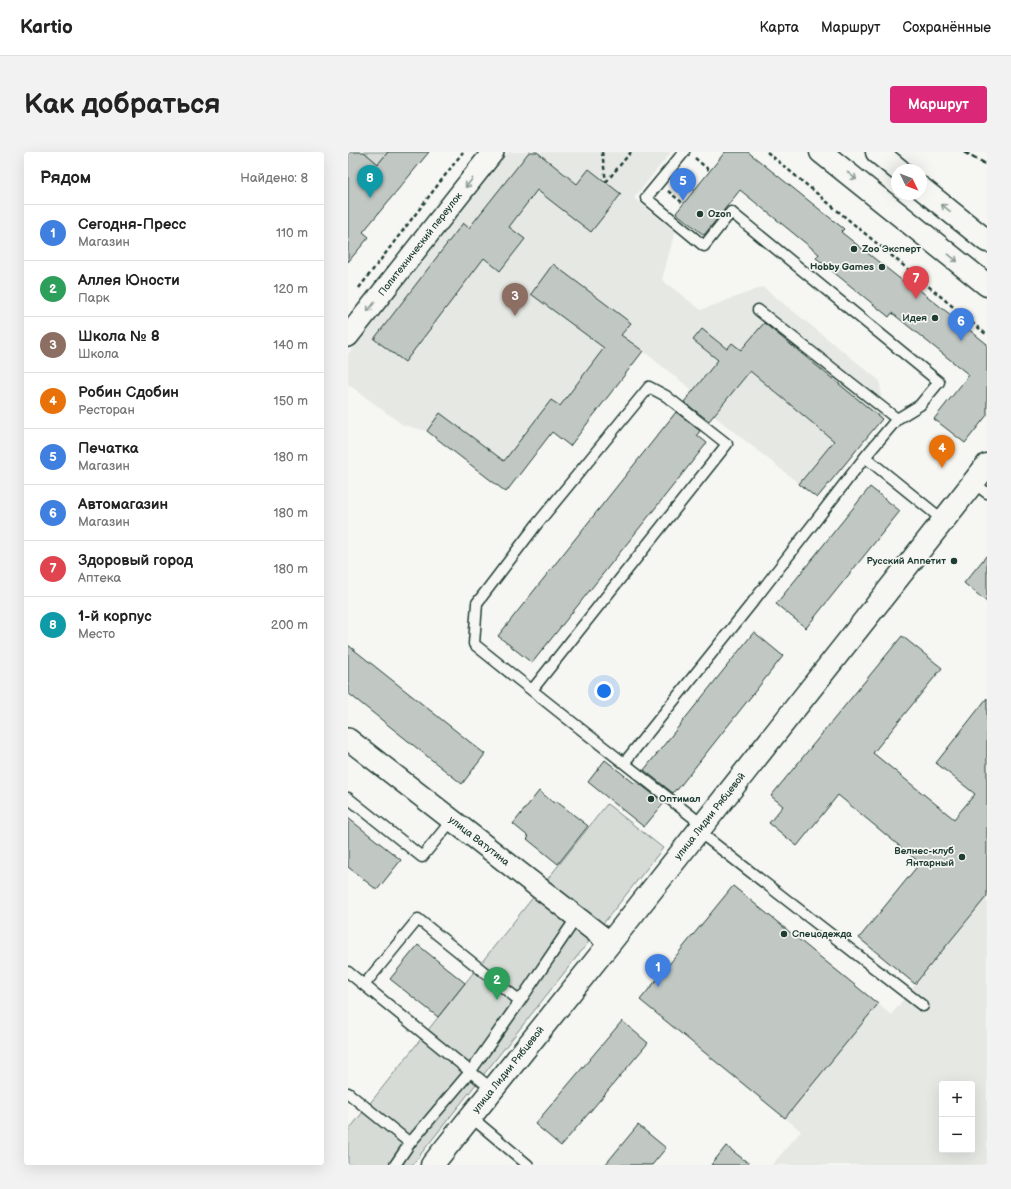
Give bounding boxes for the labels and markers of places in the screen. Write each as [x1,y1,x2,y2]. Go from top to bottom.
pin: 8 [357,165,383,198]
pin: 5 [670,168,696,201]
place label: Ozon [708,208,732,220]
marker: Ozon [695,209,705,219]
place label: Zoo Эксперт [862,243,921,255]
marker: Zoo Эксперт [849,244,859,254]
place label: Hobby Games [810,261,874,273]
marker: Hobby Games [877,262,887,272]
pin: 7 [903,266,929,299]
pin: 3 [502,283,528,316]
pin: 6 [948,308,974,341]
place label: Идея [902,312,927,324]
marker: Идея [930,313,940,323]
pin: 4 [929,435,955,468]
place label: Русский Аппетит [866,555,946,567]
marker: Русский Аппетит [949,556,959,566]
place label: Оптимал [659,793,701,805]
marker: Оптимал [646,794,656,804]
place label: Велнес-клуб Янтарный [894,845,954,869]
marker: Велнес-клуб Янтарный [957,852,967,862]
place label: Спецодежда [792,928,852,940]
marker: Спецодежда [779,929,789,939]
pin: 1 [645,954,671,987]
pin: 2 [484,967,510,1000]

